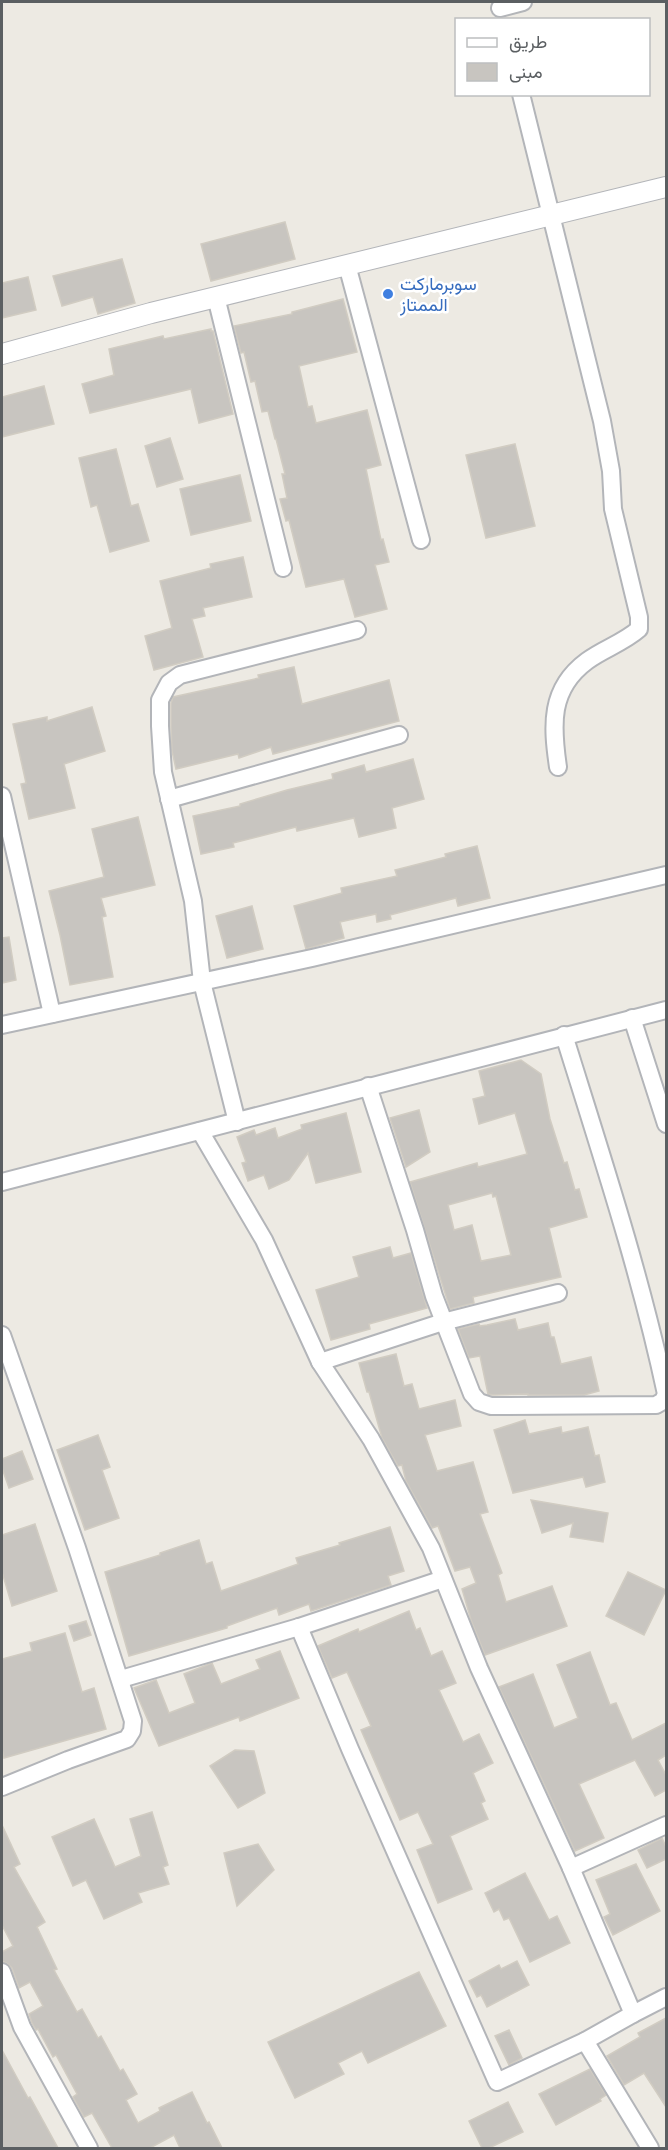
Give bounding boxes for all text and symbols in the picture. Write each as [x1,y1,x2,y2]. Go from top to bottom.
legend [455,18,650,96]
text: طريق [509,32,547,53]
text: مبنى [509,62,543,83]
place label: سوبرماركت الممتاز [399,274,477,316]
marker: سوبرماركت الممتاز [381,287,395,301]

